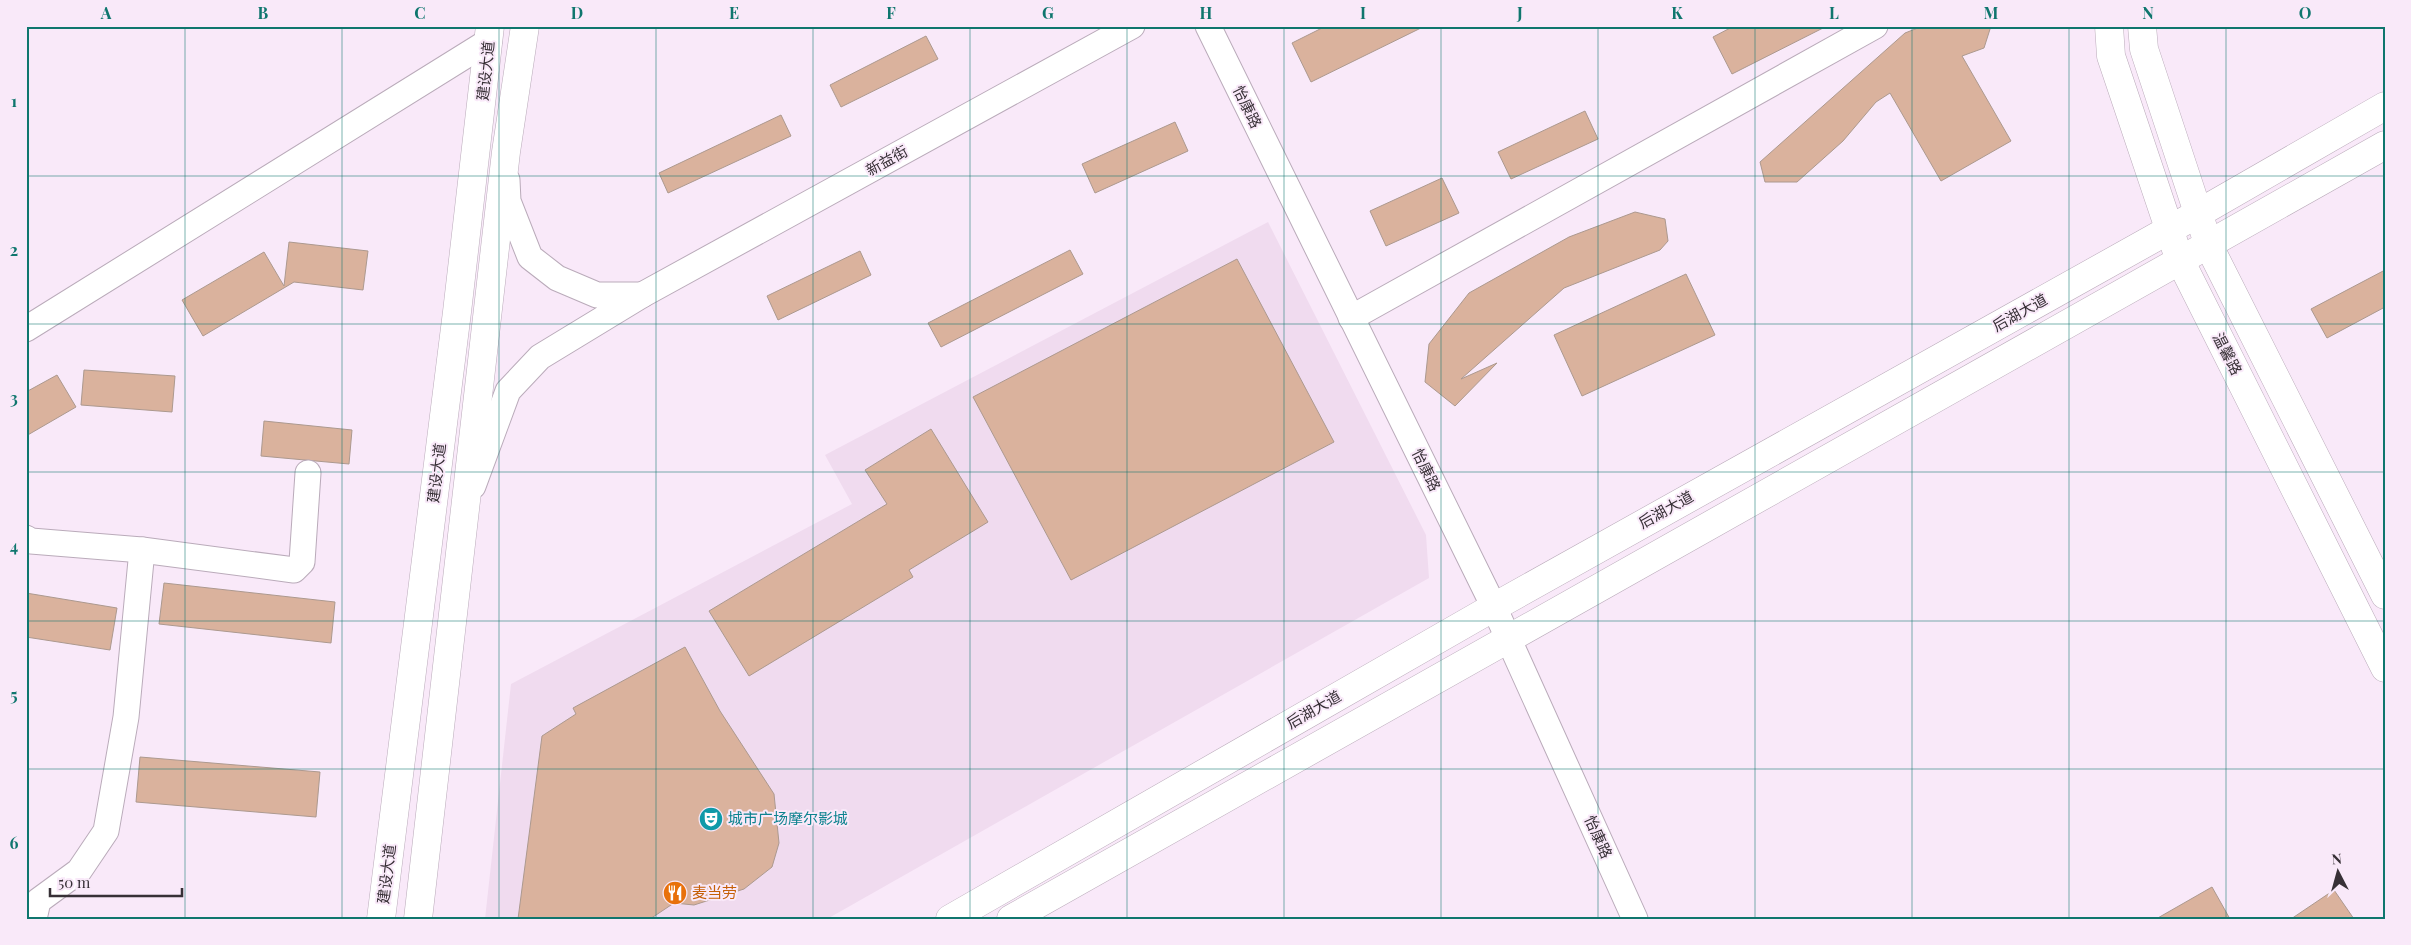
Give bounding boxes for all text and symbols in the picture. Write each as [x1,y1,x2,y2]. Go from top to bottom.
text: A [100,2,112,23]
text: B [258,2,269,23]
text: C [414,2,426,23]
text: D [571,2,583,23]
text: E [729,2,739,23]
text: F [886,2,896,23]
text: G [1042,2,1054,23]
text: H [1200,2,1213,23]
text: I [1360,2,1366,23]
text: J [1516,2,1523,23]
text: K [1671,2,1683,23]
text: L [1829,2,1839,23]
text: M [1984,2,1999,23]
text: N [2142,2,2154,23]
text: O [2299,2,2311,23]
street label: 建设大道 [472,40,498,102]
street label: 怡康路 [1229,82,1267,131]
text: 1 [11,90,17,111]
street label: 新益街 [862,140,911,180]
text: 2 [10,239,18,260]
street label: 后湖大道 [1988,289,2051,335]
street label: 温馨路 [2209,329,2247,378]
text: 3 [10,387,18,408]
street label: 建设大道 [422,442,450,504]
street label: 怡康路 [1408,445,1446,494]
street label: 后湖大道 [1634,486,1697,532]
text: 4 [10,535,18,556]
text: 5 [10,684,18,705]
street label: 后湖大道 [1283,685,1344,733]
theatre icon: 城市广场摩尔影城 [698,806,724,832]
place label: 城市广场摩尔影城 [728,808,848,828]
street label: 怡康路 [1581,812,1617,861]
text: 6 [10,832,19,853]
street label: 建设大道 [372,843,400,905]
north arrow [2314,848,2364,898]
text: N [2331,849,2343,869]
scale bar [50,865,182,897]
text: 50 m [58,872,91,892]
restaurant icon: 麦当劳 [662,880,688,906]
place label: 麦当劳 [692,882,737,902]

